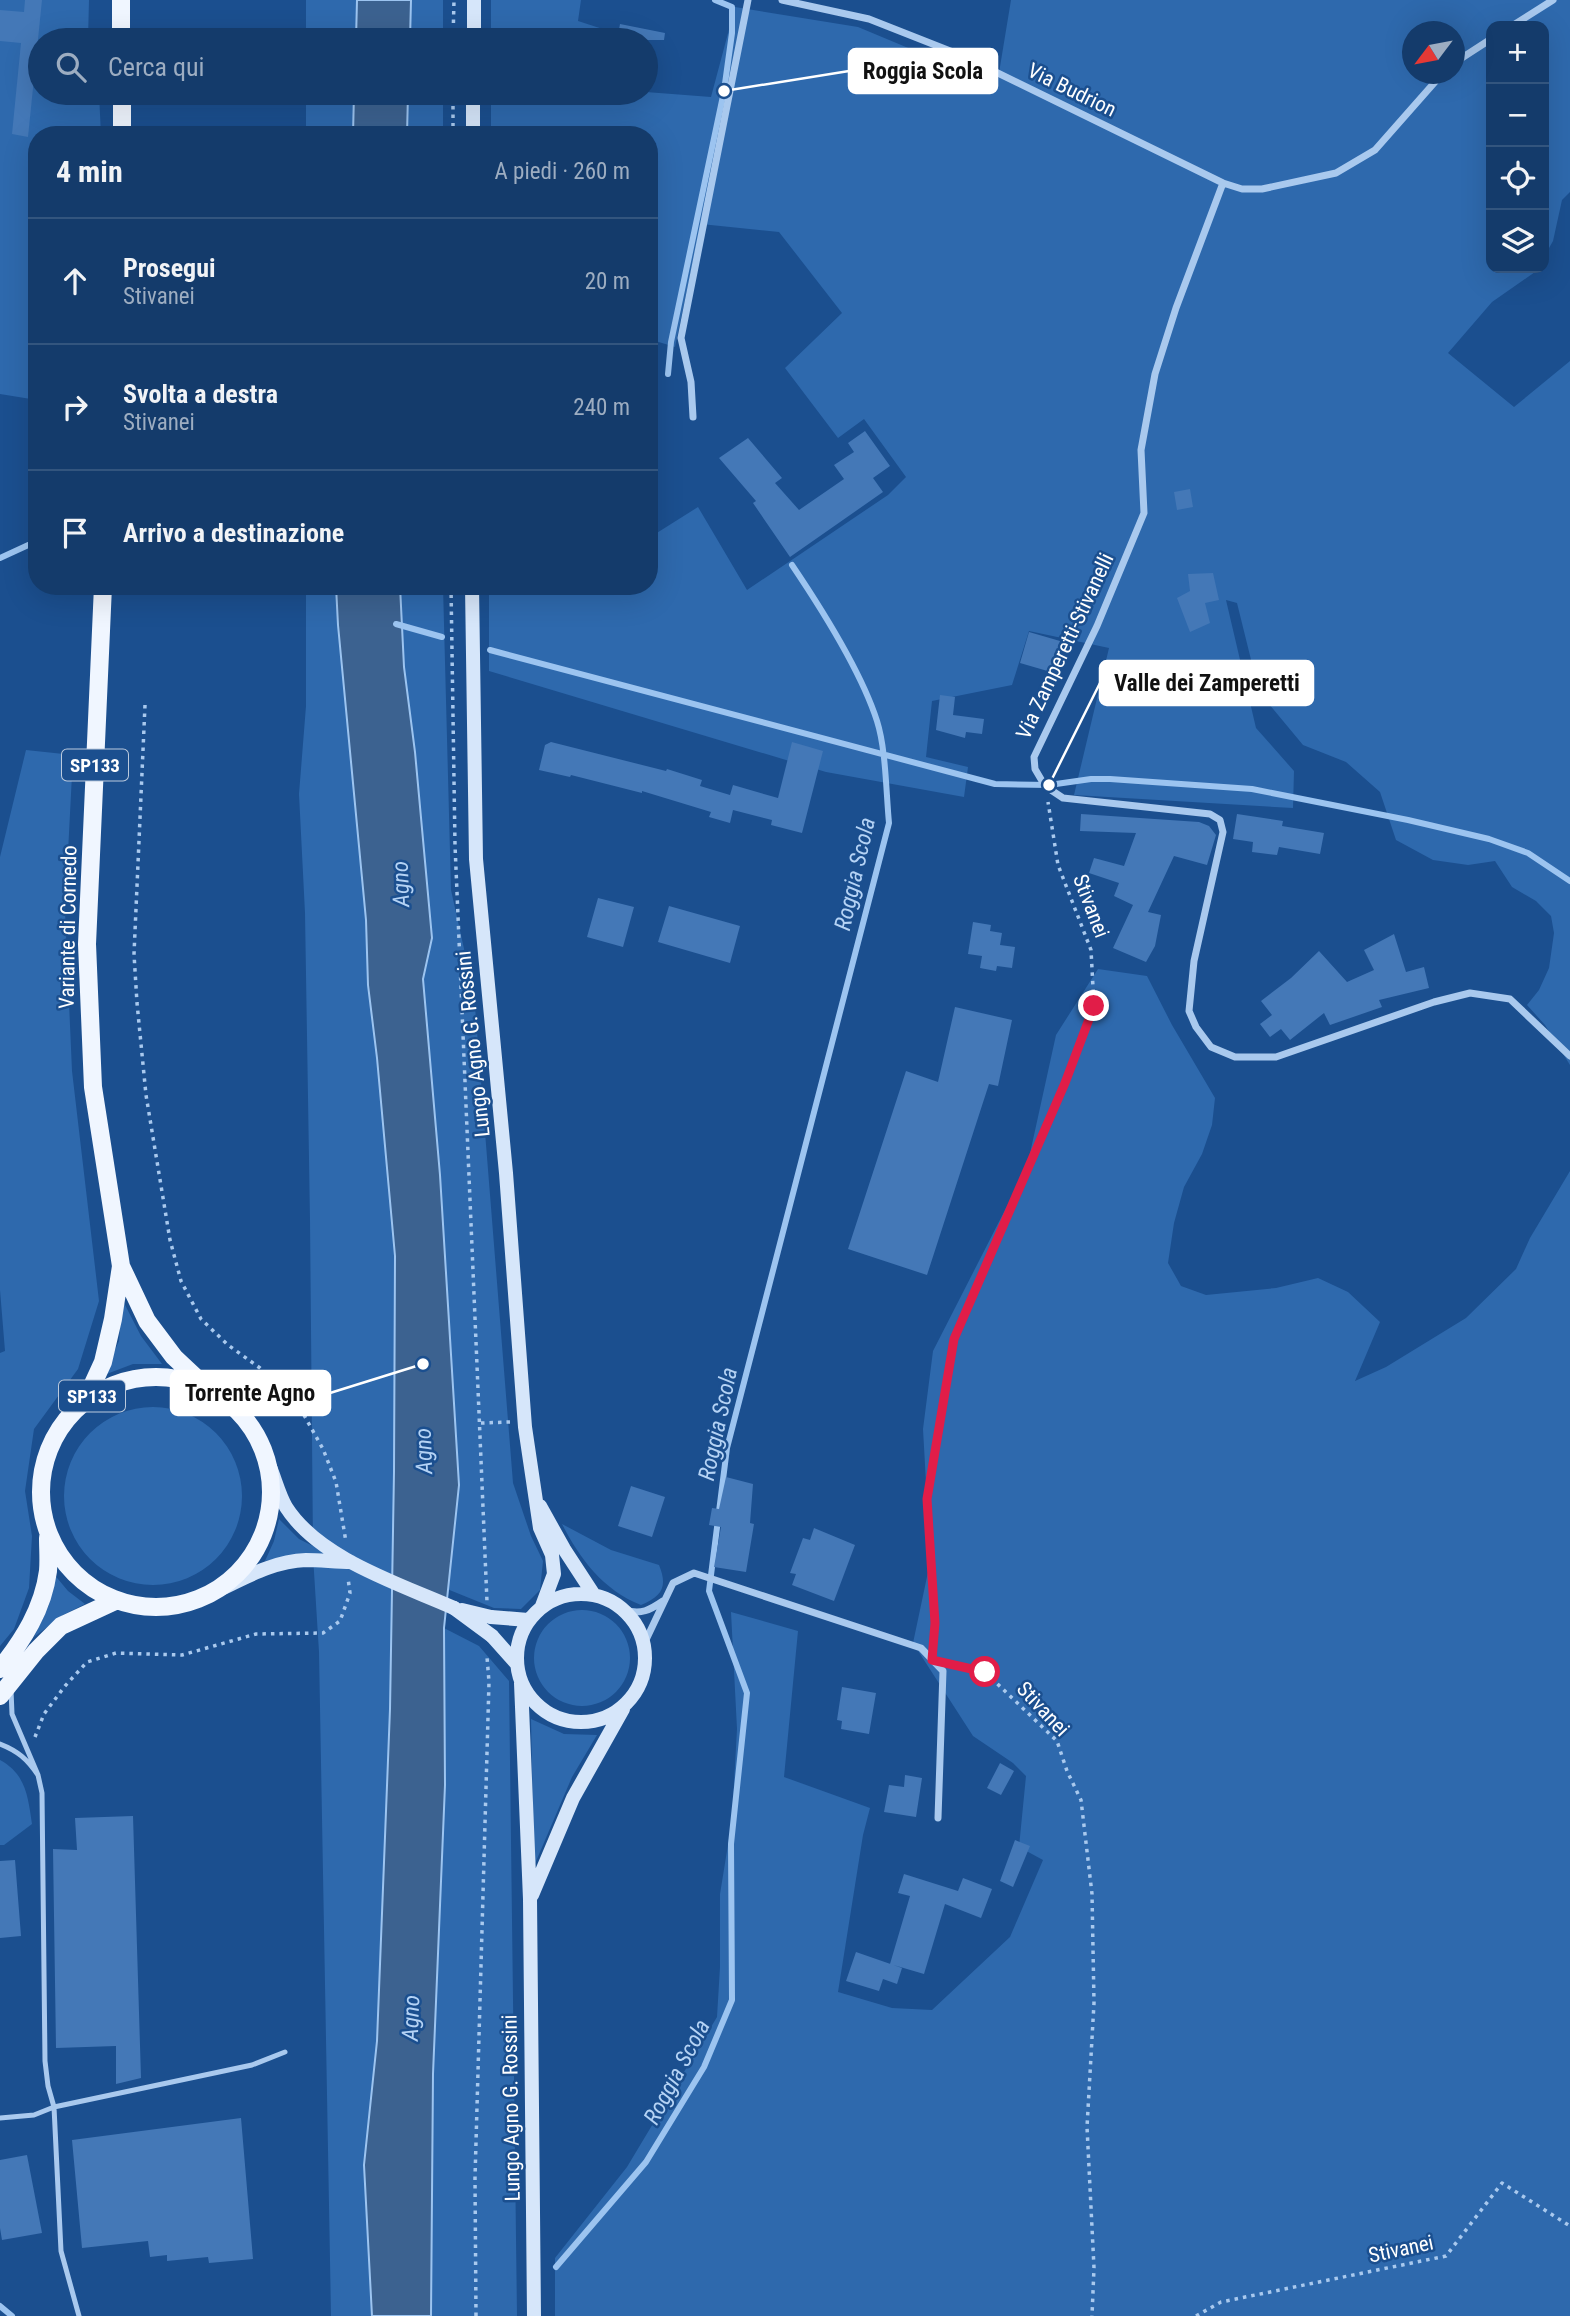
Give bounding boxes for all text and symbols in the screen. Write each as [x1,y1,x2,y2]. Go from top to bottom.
north arrow [1402,21,1465,84]
map controls [1486,21,1549,273]
button: + [1486,21,1549,84]
search box [28,28,658,105]
icon: search [52,48,90,86]
callout: Roggia Scola [849,49,997,93]
text: Cerca qui [108,52,205,82]
text: Roggia Scola [863,58,983,85]
street label: Via Budrion [1024,58,1120,122]
button: − [1486,84,1549,147]
button: locate [1486,147,1549,210]
text: 4 min [56,154,123,189]
text: A piedi · 260 m [495,158,630,185]
button: layers [1486,210,1549,273]
text: Prosegui [123,253,216,283]
icon: ahead [56,262,94,300]
text: 20 m [585,268,630,295]
text: Stivanei [123,283,195,310]
text: Svolta a destra [123,379,278,409]
icon: right [56,388,94,426]
text: 240 m [573,394,630,421]
text: Stivanei [123,409,195,436]
icon: arrive [56,514,94,552]
text: Arrivo a destinazione [123,518,344,548]
street label: Via Zamperetti-Stivanelli [1011,549,1119,743]
callout: Valle dei Zamperetti [1100,661,1313,705]
text: Valle dei Zamperetti [1114,670,1300,697]
road number: SP133 [62,750,128,780]
water label: Roggia Scola [829,815,881,933]
street label: Variante di Cornedo [55,845,81,1009]
water label: Agno [387,861,415,908]
street label: Stivanei [1068,871,1114,941]
street label: Lungo Agno G. Rossini [451,950,495,1138]
route end [1078,990,1109,1021]
water label: Roggia Scola [693,1365,743,1483]
callout: Torrente Agno [171,1371,330,1415]
road number: SP133 [59,1380,125,1412]
text: Torrente Agno [185,1380,315,1407]
water label: Agno [410,1428,438,1475]
route start [969,1656,1000,1687]
street label: Stivanei [1012,1677,1074,1741]
water label: Agno [397,1995,425,2042]
street label: Lungo Agno G. Rossini [497,2014,525,2202]
water label: Roggia Scola [638,2015,716,2129]
street label: Stivanei [1366,2230,1436,2268]

